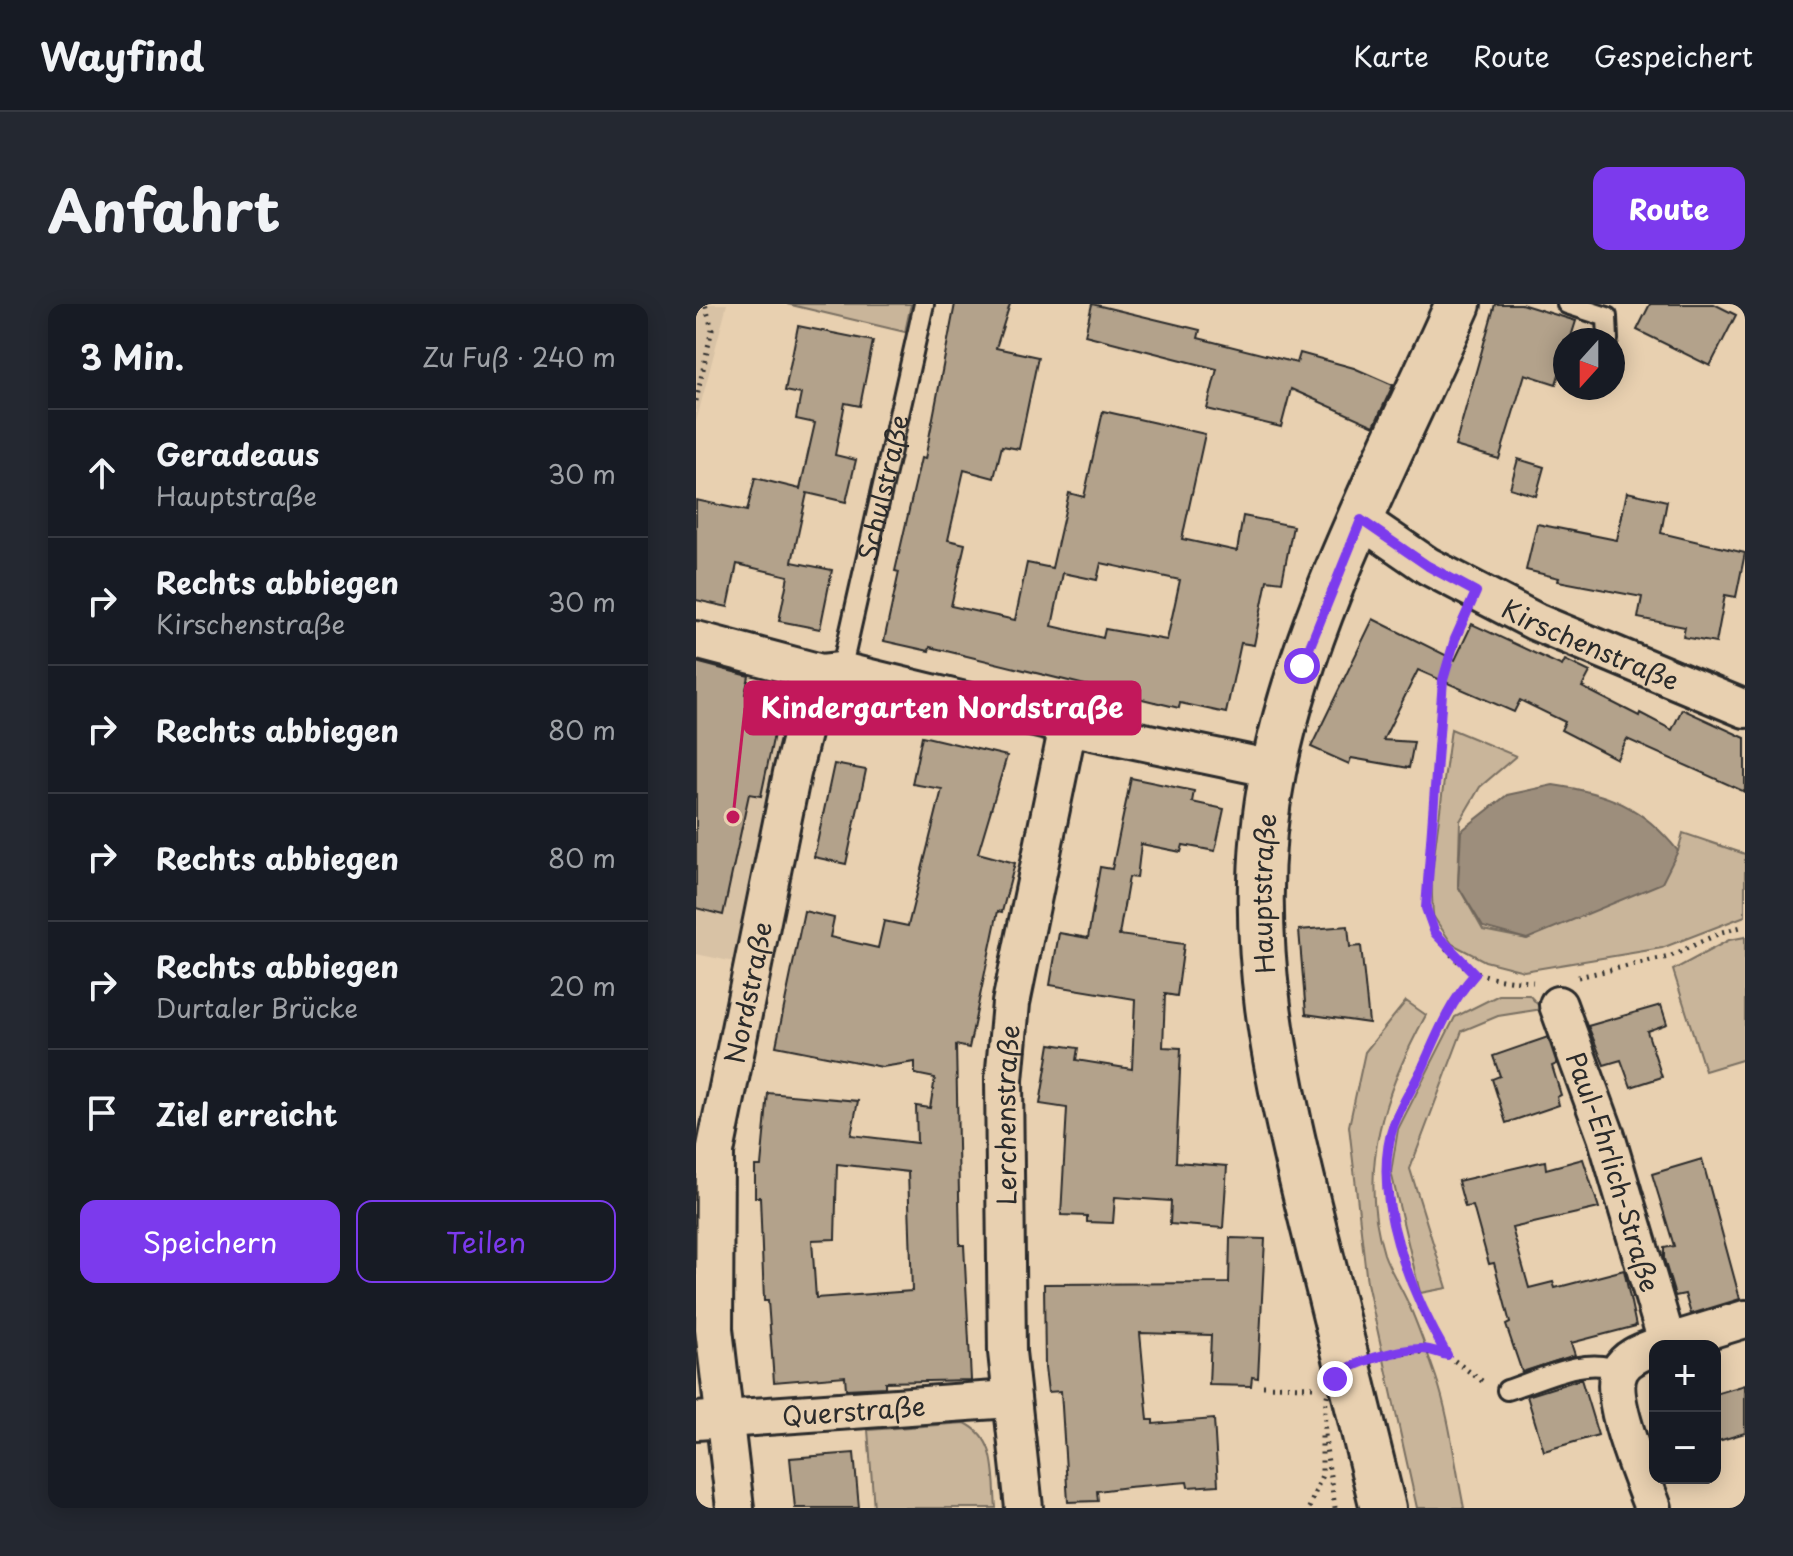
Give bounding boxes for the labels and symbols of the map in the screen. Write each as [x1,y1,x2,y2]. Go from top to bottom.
north arrow [1553,328,1625,400]
street label: Schulstraße [847,411,918,565]
street label: Kirschenstraße [1495,588,1685,699]
route start [1284,648,1320,684]
callout: Kindergarten Nordstraße [745,682,1140,734]
text: Kindergarten Nordstraße [761,685,1123,728]
street label: Hauptstraße [1241,811,1285,976]
street label: Nordstraße [714,918,781,1067]
street label: Lerchenstraße [984,1023,1028,1206]
street label: Paul-Ehrlich-Straße [1557,1046,1671,1296]
route end [1317,1361,1353,1397]
street label: Querstraße [781,1385,927,1434]

